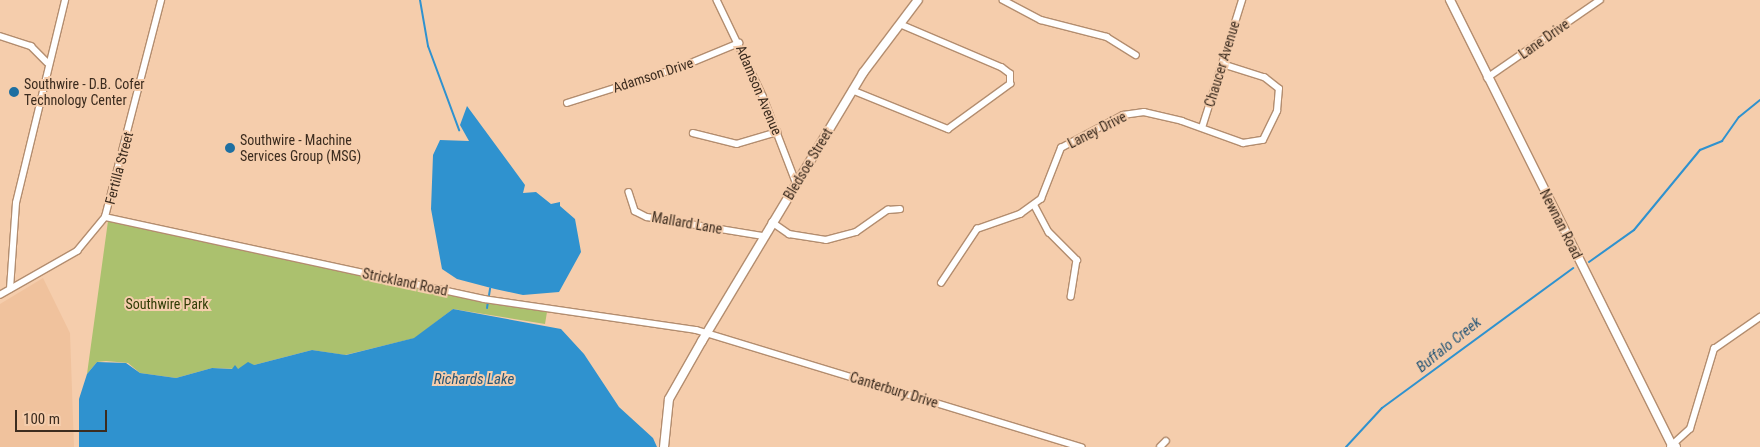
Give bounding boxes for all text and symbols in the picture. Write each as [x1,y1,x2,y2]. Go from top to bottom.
street label: Lane Drive [1515,16,1573,62]
street label: Chaucer Avenue [1201,19,1243,109]
street label: Adamson Avenue [733,43,785,137]
street label: Adamson Drive [611,54,695,96]
place label: Southwire - D.B. Cofer Technology Center [24,76,144,108]
marker: Southwire - D.B. Cofer Technology Center [8,86,20,98]
street label: Laney Drive [1065,108,1129,152]
street label: Bledsoe Street [780,125,836,203]
street label: Fertilla Street [101,130,137,206]
place label: Southwire - Machine Services Group (MSG) [240,132,361,164]
marker: Southwire - Machine Services Group (MSG) [224,142,236,154]
street label: Newnan Road [1536,186,1586,262]
street label: Mallard Lane [650,209,724,237]
street label: Strickland Road [361,265,449,299]
park label: Southwire Park [125,296,209,312]
water label: Buffalo Creek [1413,313,1485,377]
street label: Canterbury Drive [848,369,940,411]
water label: Richards Lake [434,371,514,389]
scale bar [18,400,110,432]
text: 100 m [23,410,60,428]

